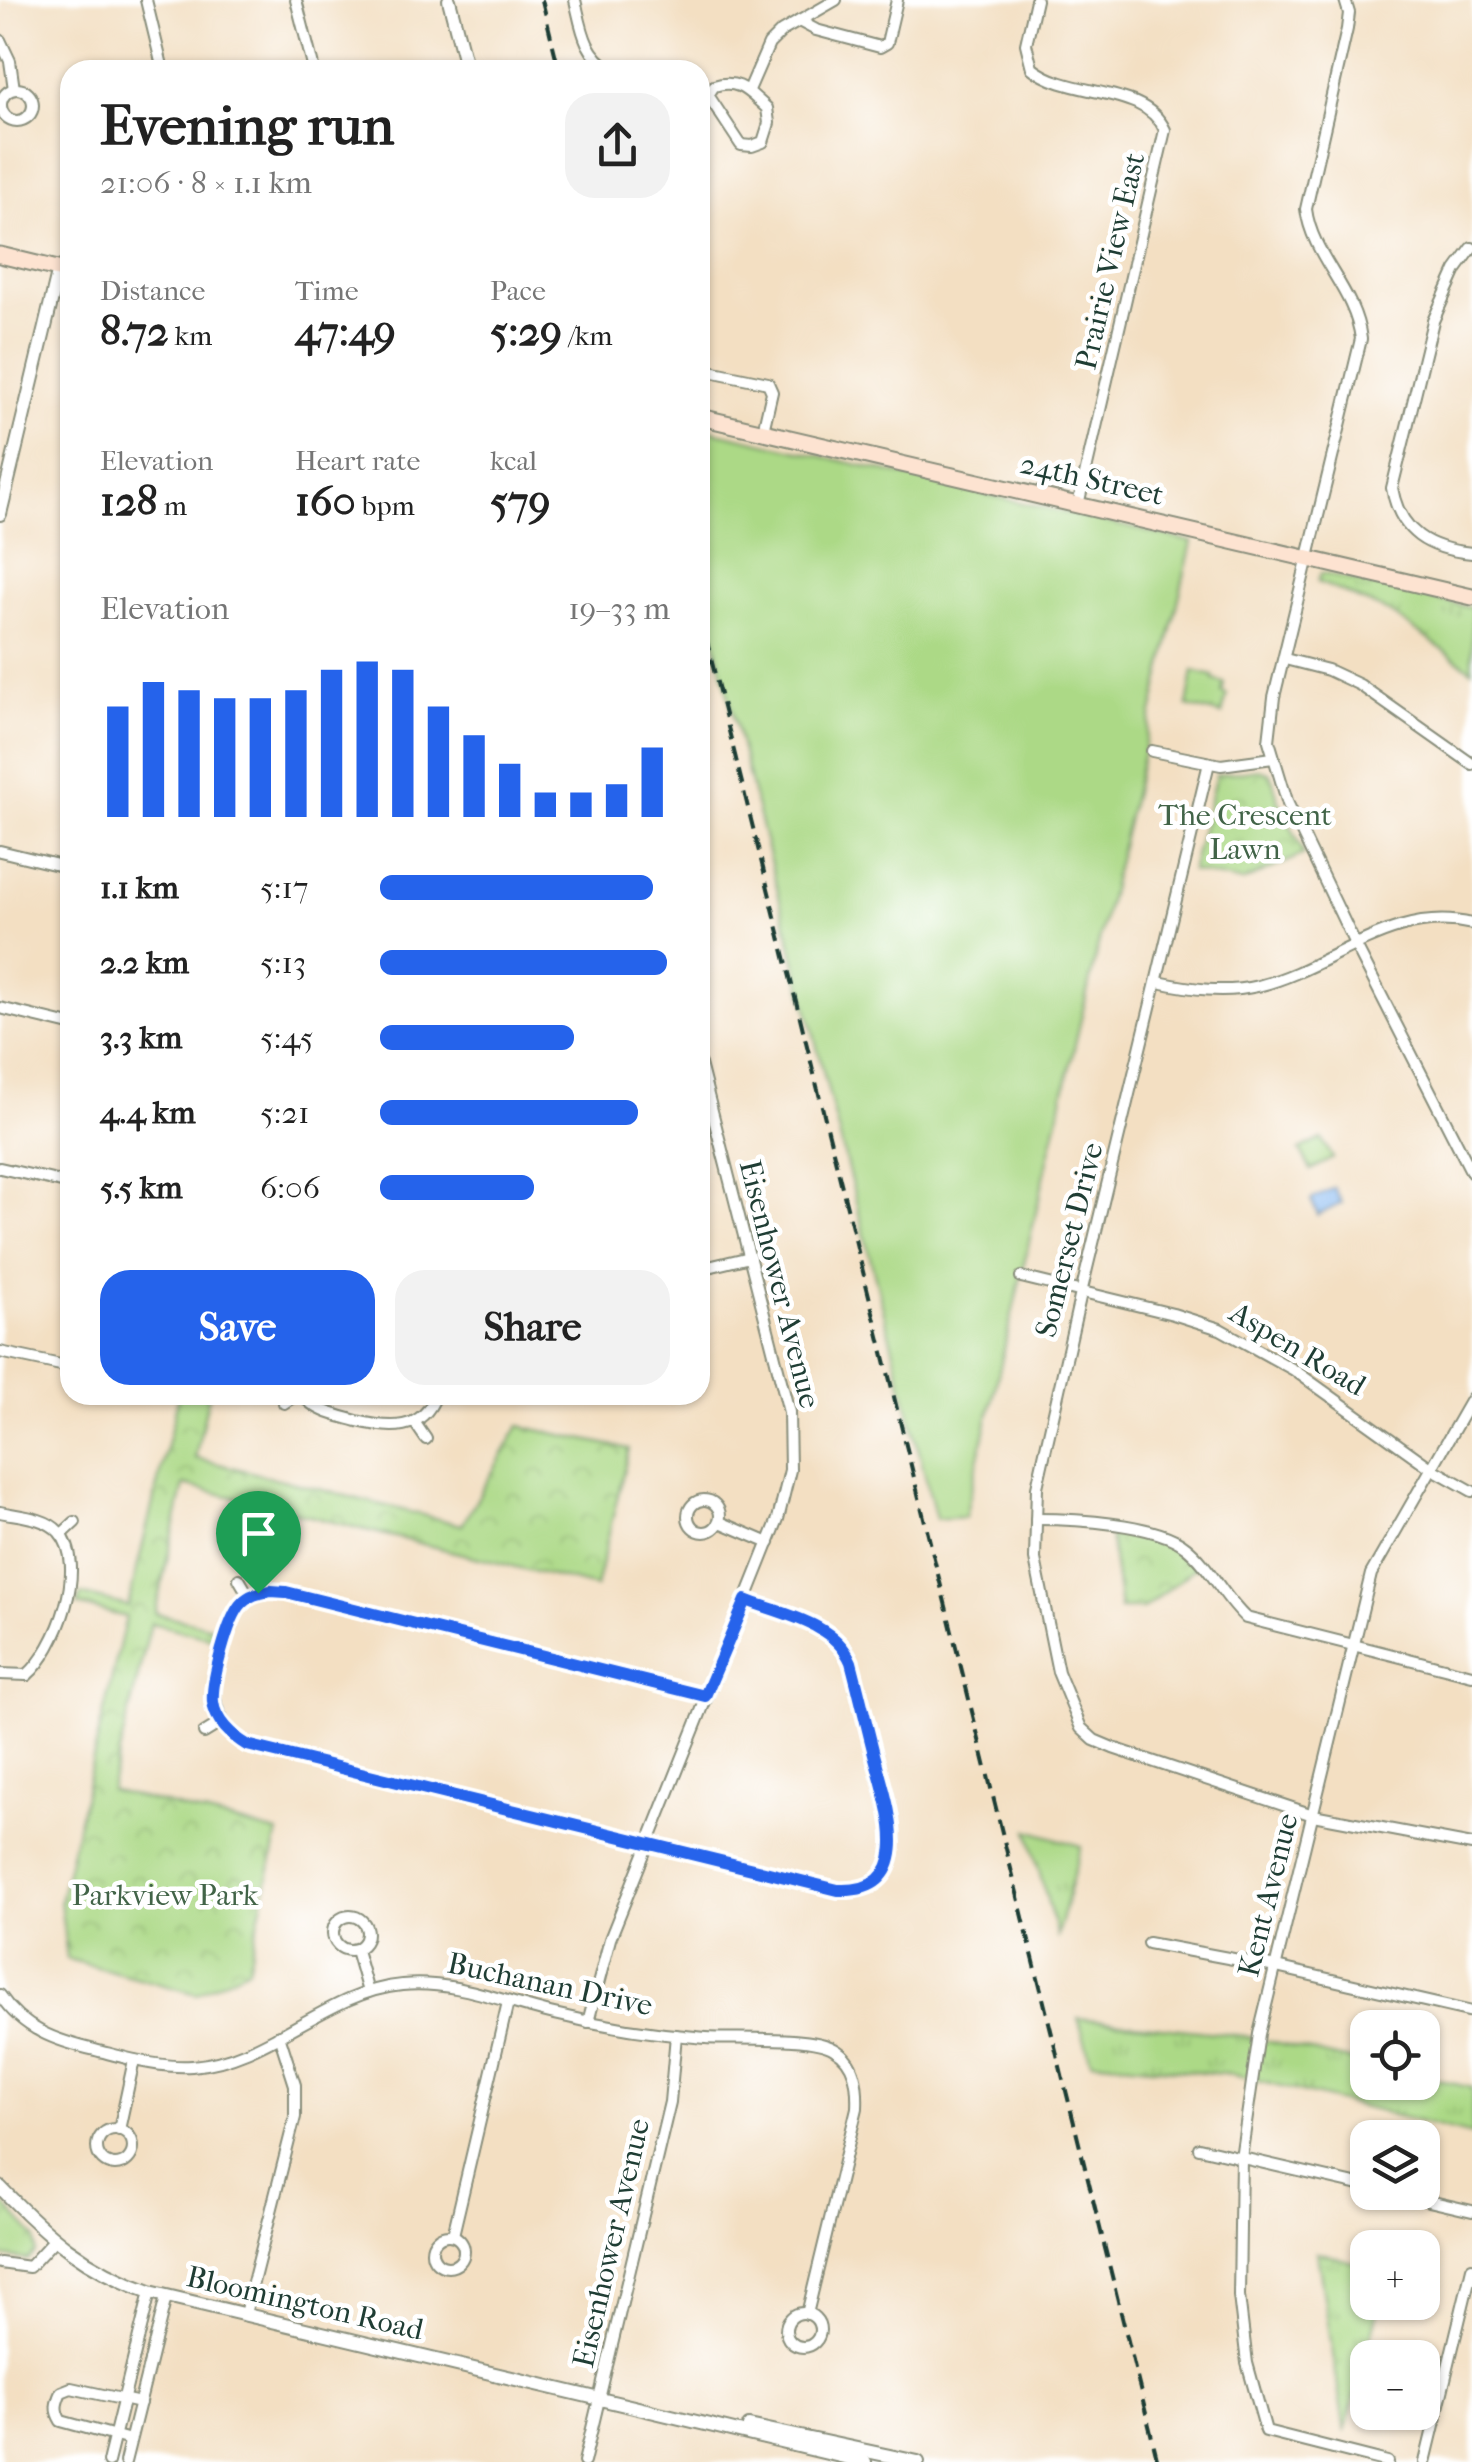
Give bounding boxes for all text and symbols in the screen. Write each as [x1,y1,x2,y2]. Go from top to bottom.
button: share [565,93,670,198]
text: Evening run [100,94,394,158]
street label: Prairie View East [1069,149,1153,373]
text: 21:06 · 8 × 1.1 km [100,164,312,201]
text: Distance [100,274,205,307]
text: Time [295,274,359,307]
text: Pace [490,274,546,307]
text: 8.72 [100,307,169,356]
text: 47:49 [295,307,396,356]
text: 5:29 [490,307,562,356]
text: km [169,319,212,352]
text: /km [562,319,612,352]
text: Elevation [100,444,213,477]
text: Heart rate [295,444,420,477]
text: kcal [490,444,537,477]
street label: 24th Street [1017,446,1167,513]
text: 128 [100,477,158,526]
text: 160 [295,477,356,526]
text: 579 [490,477,550,526]
text: m [158,489,187,522]
text: bpm [356,489,415,522]
text: Elevation [100,590,229,627]
text: 19–33 m [568,590,670,627]
park label: The Crescent Lawn [1158,798,1332,867]
text: 1.1 km [100,869,179,906]
text: 5:17 [260,869,308,906]
text: 2.2 km [100,944,189,981]
text: 5:13 [260,944,306,981]
text: 3.3 km [100,1019,182,1056]
text: 5:45 [260,1019,313,1056]
text: 4.4 km [100,1094,196,1131]
text: 5:21 [260,1094,309,1131]
street label: Somerset Drive [1028,1139,1111,1341]
street label: Eisenhower Avenue [732,1156,827,1412]
text: 5.5 km [100,1169,182,1206]
text: 6:06 [260,1169,320,1206]
button: Save [100,1270,375,1385]
button: Share [395,1270,670,1385]
street label: Aspen Road [1223,1295,1373,1404]
pin [216,1491,301,1594]
icon: arrive [231,1506,286,1561]
street label: Kent Avenue [1231,1810,1306,1981]
park label: Parkview Park [72,1878,259,1913]
street label: Buchanan Drive [444,1946,656,2023]
map controls [1350,2010,1440,2430]
button: locate [1350,2010,1440,2100]
street label: Eisenhower Avenue [566,2115,657,2371]
button: layers [1350,2120,1440,2210]
button: + [1350,2230,1440,2320]
street label: Bloomington Road [183,2259,427,2348]
button: − [1350,2340,1440,2430]

